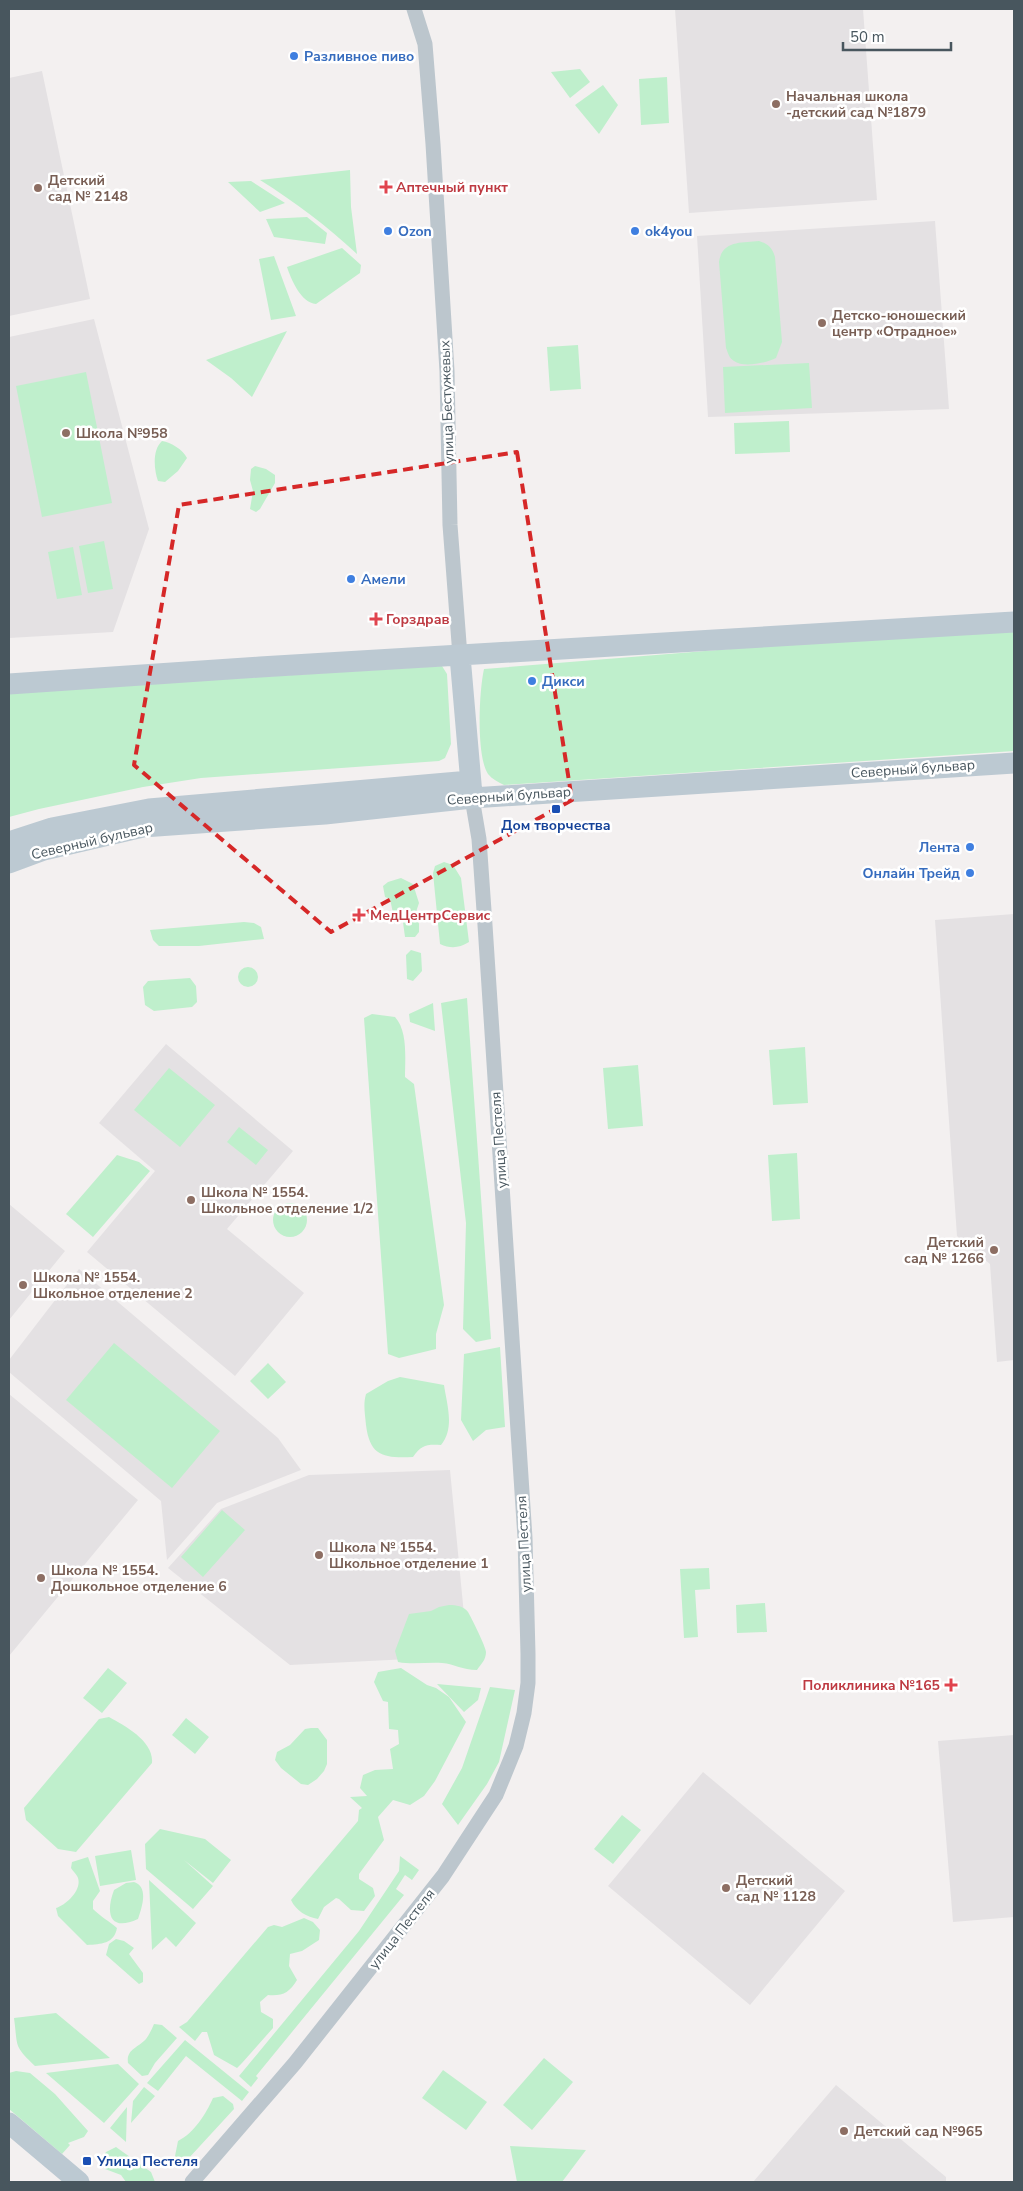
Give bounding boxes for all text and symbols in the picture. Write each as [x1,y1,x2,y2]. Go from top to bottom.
scale bar [843,20,950,52]
text: 50 m [850,27,885,47]
place label: Разливное пиво [304,47,414,66]
marker: Разливное пиво [288,50,300,62]
place label: Начальная школа -детский сад №1879 [786,87,926,122]
marker: Начальная школа -детский сад №1879 [770,98,782,110]
place label: Детский сад № 2148 [48,171,128,206]
place label: Аптечный пункт [396,178,508,197]
marker: Аптечный пункт [380,181,392,193]
marker: Детский сад № 2148 [32,182,44,194]
place label: Ozon [398,222,432,241]
place label: ok4you [645,222,692,241]
marker: Ozon [382,225,394,237]
marker: ok4you [629,225,641,237]
place label: Детско-юношеский центр «Отрадное» [832,306,966,341]
marker: Детско-юношеский центр «Отрадное» [816,317,828,329]
street label: улица Бестужевых [435,339,459,464]
place label: Школа №958 [76,424,168,443]
marker: Школа №958 [60,427,72,439]
place label: Амели [361,570,406,589]
marker: Амели [345,573,357,585]
place label: Горздрав [386,610,450,629]
marker: Горздрав [370,613,382,625]
place label: Дикси [542,672,585,691]
marker: Дикси [526,675,538,687]
street label: Северный бульвар [850,755,976,783]
street label: Северный бульвар [446,782,572,810]
marker: Дом творчества [550,803,562,815]
place label: Дом творчества [501,816,611,835]
street label: Северный бульвар [29,818,155,864]
place label: Лента [919,838,960,857]
marker: Лента [964,841,976,853]
place label: Онлайн Трейд [862,864,960,883]
marker: Онлайн Трейд [964,867,976,879]
place label: МедЦентрСервис [370,906,491,925]
marker: МедЦентрСервис [352,908,366,922]
street label: улица Пестеля [486,1091,512,1189]
place label: Школа № 1554. Школьное отделение 1/2 [201,1183,373,1218]
marker: Школа № 1554. Школьное отделение 1/2 [185,1194,197,1206]
place label: Детский сад № 1266 [904,1233,984,1268]
marker: Детский сад № 1266 [988,1244,1000,1256]
place label: Школа № 1554. Школьное отделение 2 [33,1268,193,1303]
marker: Школа № 1554. Школьное отделение 2 [17,1279,29,1291]
street label: улица Пестеля [512,1495,536,1593]
place label: Школа № 1554. Школьное отделение 1 [329,1538,489,1573]
marker: Школа № 1554. Школьное отделение 1 [313,1549,325,1561]
place label: Школа № 1554. Дошкольное отделение 6 [51,1561,227,1596]
marker: Школа № 1554. Дошкольное отделение 6 [35,1572,47,1584]
place label: Поликлиника №165 [803,1676,940,1695]
marker: Поликлиника №165 [944,1678,958,1692]
place label: Детский сад № 1128 [736,1871,816,1906]
marker: Детский сад № 1128 [720,1882,732,1894]
street label: улица Пестеля [365,1885,439,1973]
place label: Детский сад №965 [854,2122,983,2141]
marker: Детский сад №965 [838,2125,850,2137]
place label: Улица Пестеля [96,2152,198,2171]
marker: Улица Пестеля [81,2155,93,2167]

